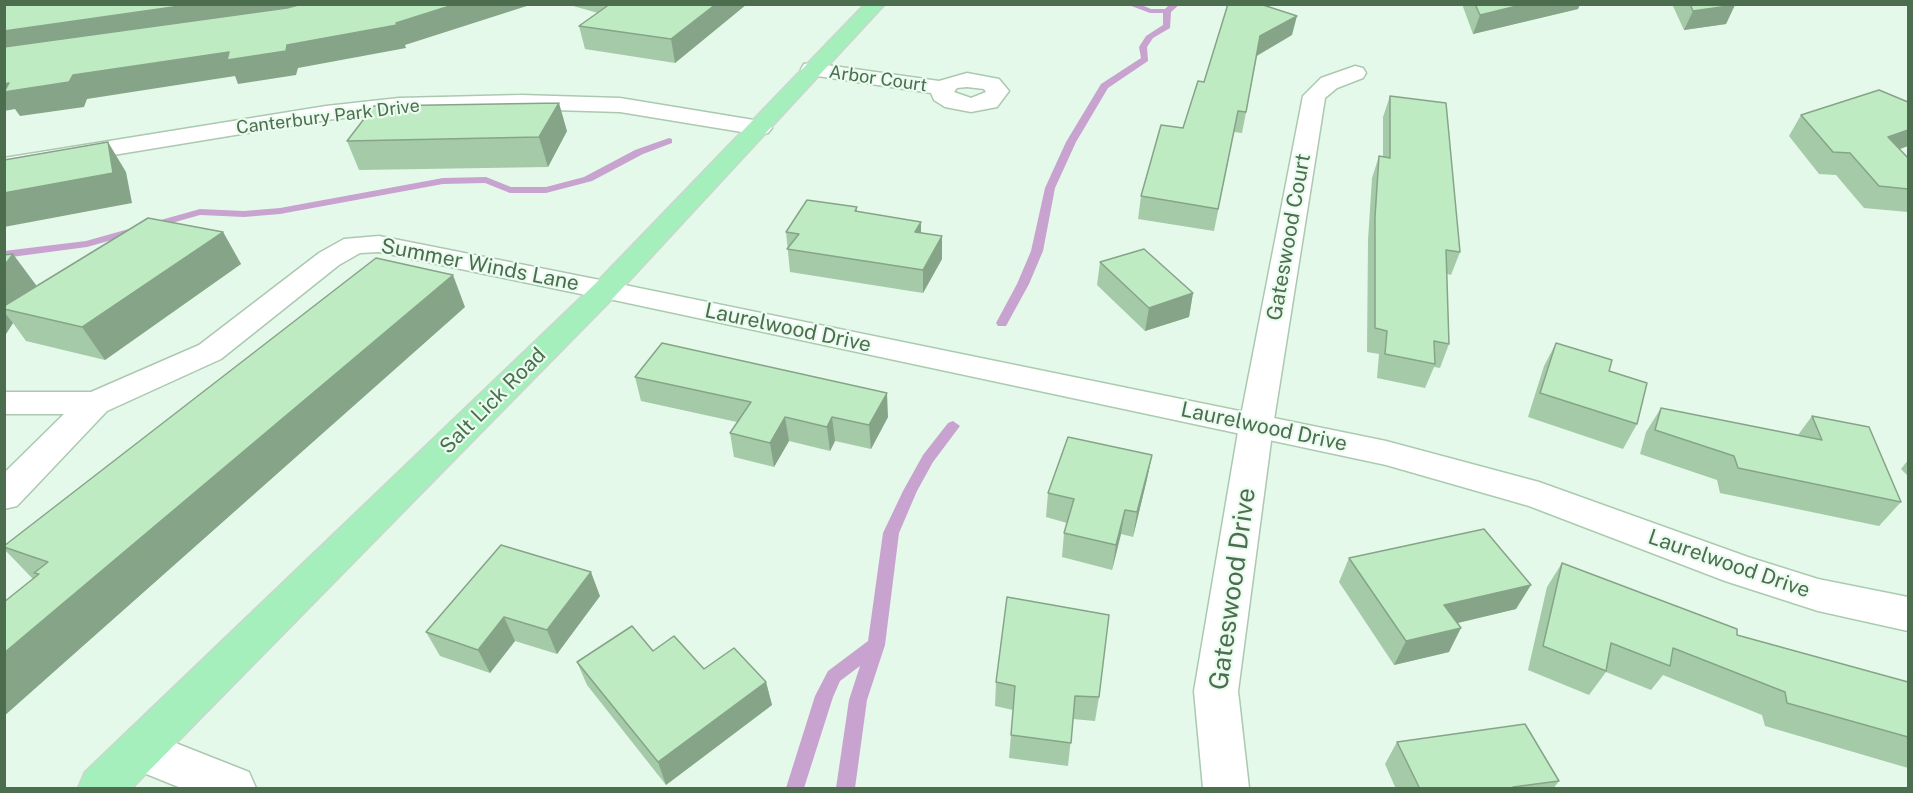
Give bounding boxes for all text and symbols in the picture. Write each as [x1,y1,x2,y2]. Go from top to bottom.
street label: Arbor Court [827,61,929,97]
street label: Canterbury Park Drive [235,95,421,139]
street label: Gateswood Court [1262,152,1316,322]
street label: Summer Winds Lane [379,233,581,297]
street label: Laurelwood Drive [703,298,873,358]
street label: Salt Lick Road [435,343,551,459]
street label: Laurelwood Drive [1179,397,1349,457]
street label: Gateswood Drive [1203,486,1263,692]
street label: Laurelwood Drive [1645,525,1813,603]

